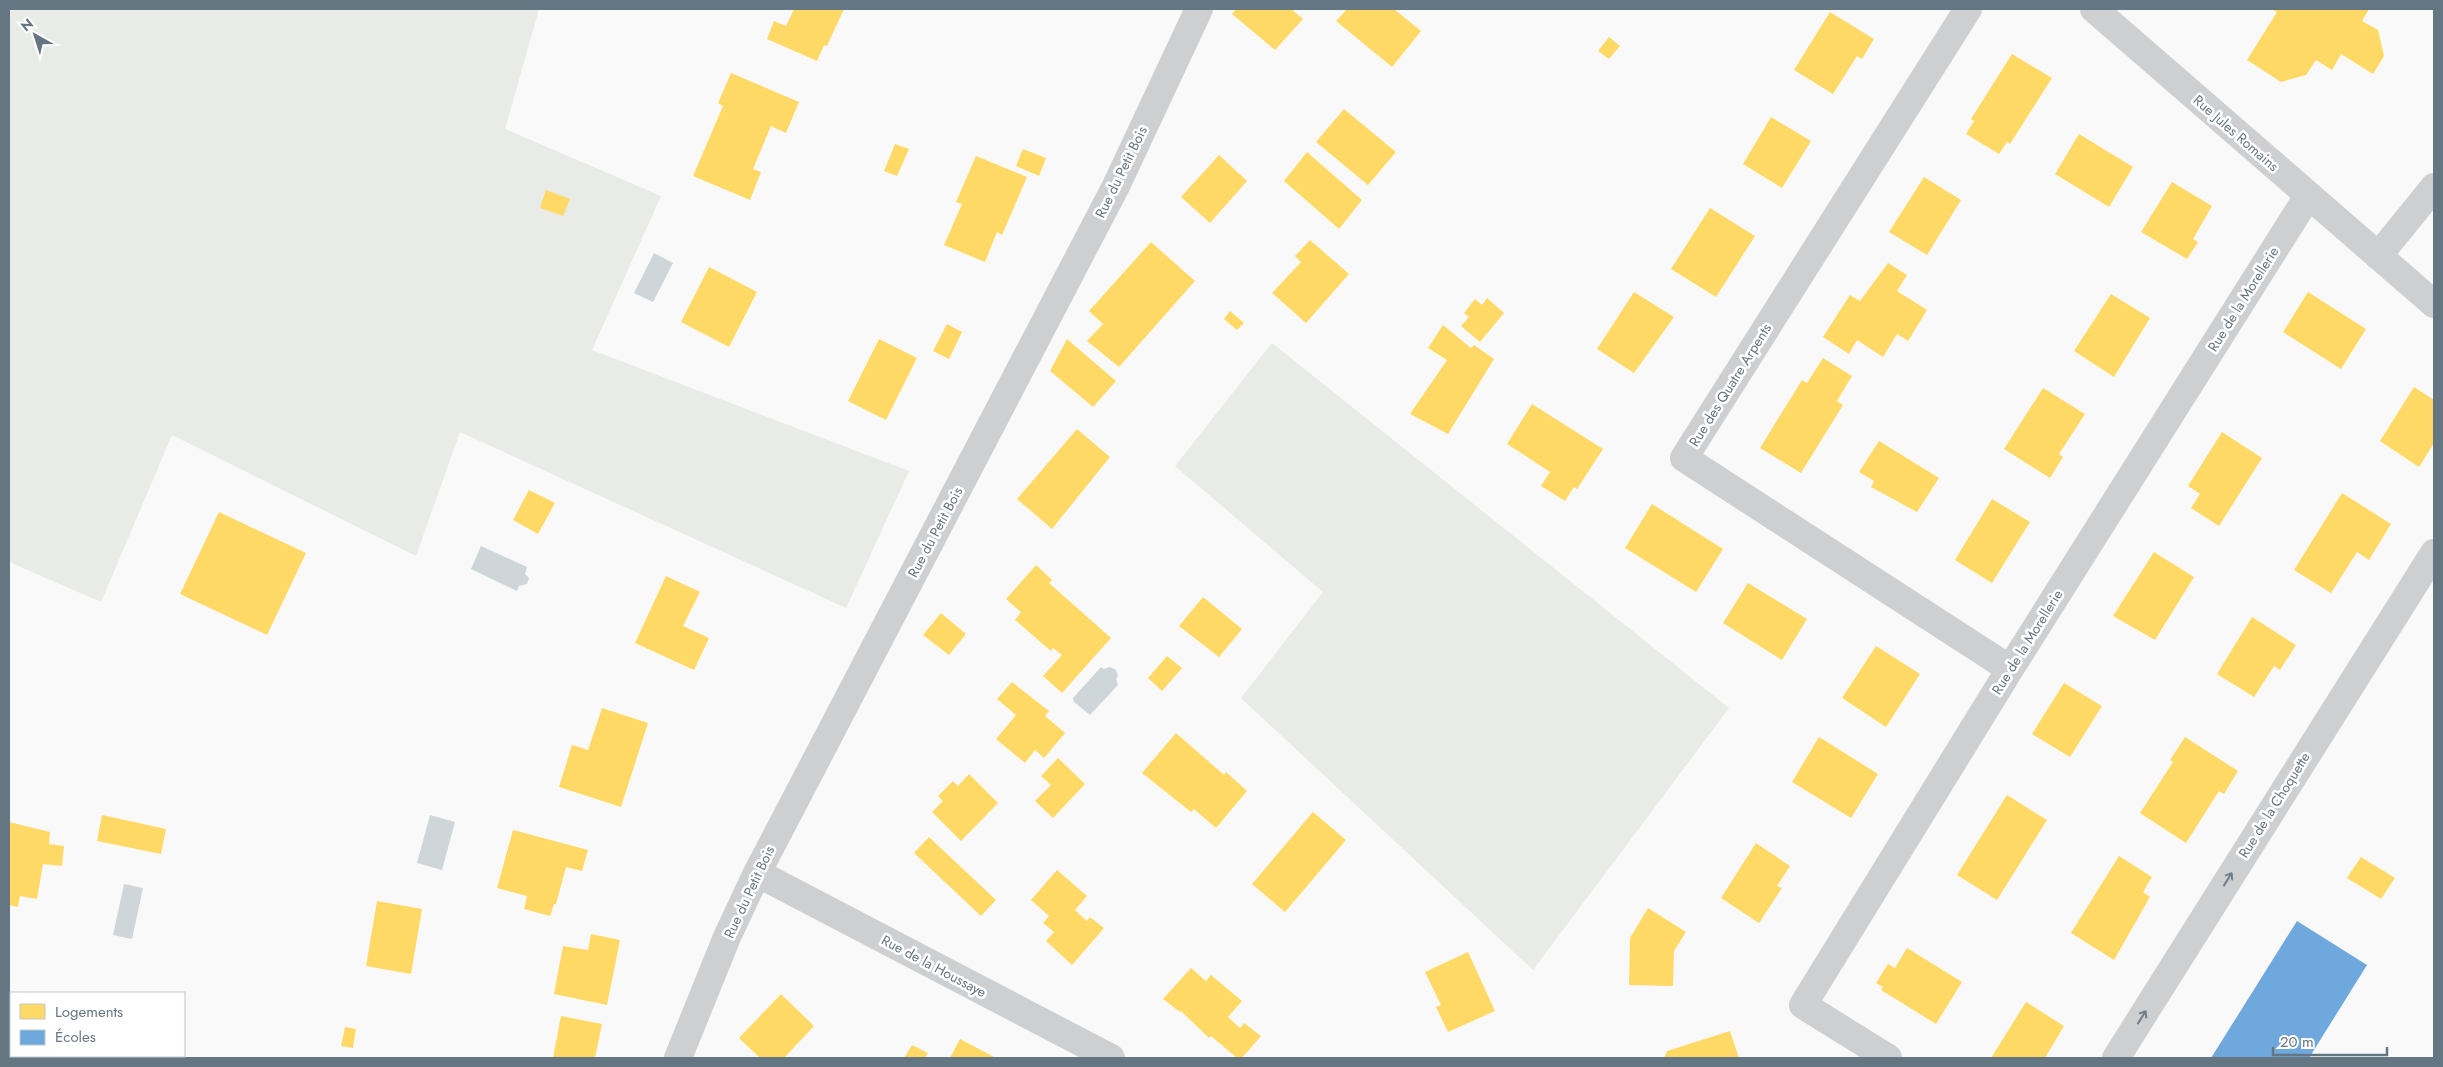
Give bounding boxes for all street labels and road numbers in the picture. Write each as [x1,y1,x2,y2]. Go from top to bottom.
street label: Rue Jules Romains [2189,90,2283,176]
street label: Rue du Petit Bois [1090,122,1152,221]
street label: Rue de la Morellerie [2203,243,2283,355]
street label: Rue des Quatre Arpents [1684,319,1776,450]
street label: Rue du Petit Bois [903,483,967,581]
street label: Rue de la Morellerie [1987,586,2067,698]
street label: Rue de la Choquette [2233,748,2315,862]
street label: Rue du Petit Bois [719,842,779,941]
street label: Rue de la Houssaye [878,930,990,1002]

